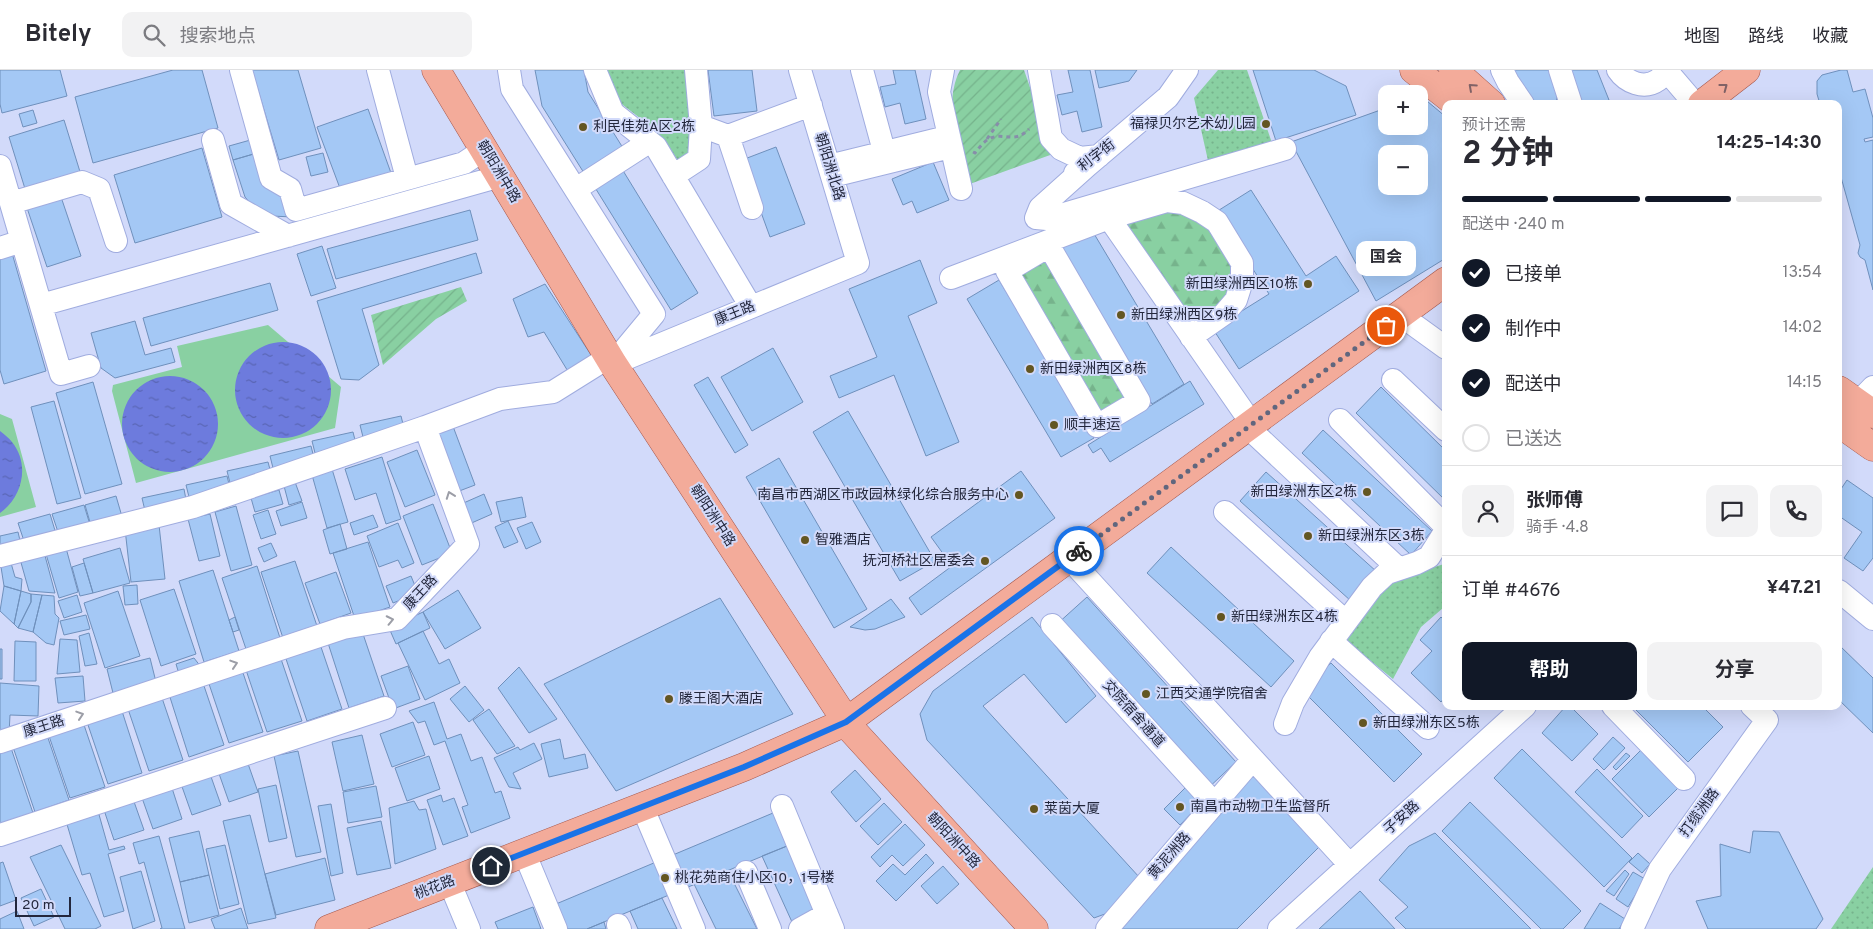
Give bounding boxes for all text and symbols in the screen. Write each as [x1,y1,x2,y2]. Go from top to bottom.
search box [122,12,472,57]
text: Bitely [25,20,92,50]
icon: search [140,21,168,49]
text: 搜索地点 [180,25,256,49]
text: 地图 [1684,26,1720,49]
text: 路线 [1748,26,1784,49]
text: 收藏 [1812,26,1848,49]
one-way arrow [1469,84,1478,93]
one-way arrow [1718,84,1728,93]
map controls [1378,85,1428,195]
button: + [1378,85,1428,135]
place label: 福禄贝尔艺术幼儿园 [1130,116,1256,133]
text: 预计还需 [1462,116,1526,136]
place label: 利民佳苑A区2栋 [593,118,695,136]
marker: 福禄贝尔艺术幼儿园 [1260,118,1272,130]
marker: 利民佳苑A区2栋 [577,121,589,133]
street label: 朝阳洲北路 [811,131,848,203]
text: 14:25–14:30 [1717,131,1822,155]
text: 2 分钟 [1462,135,1554,175]
street label: 利字街 [1075,136,1119,176]
street label: 朝阳洲中路 [473,137,524,206]
button: − [1378,145,1428,195]
text: 配送中 · 240 m [1462,215,1565,235]
callout: 国会 [1356,241,1416,276]
text: 国会 [1370,248,1402,268]
icon: check [1462,259,1490,287]
text: 已接单 [1505,263,1562,287]
text: 13:54 [1783,263,1822,283]
place label: 新田绿洲西区10栋 [1186,275,1298,293]
marker: 新田绿洲西区10栋 [1302,278,1314,290]
street label: 康王路 [712,298,758,330]
pin [1365,305,1407,347]
place label: 新田绿洲西区9栋 [1131,306,1237,324]
marker: 新田绿洲西区9栋 [1115,309,1127,321]
icon: bag [1372,312,1400,340]
icon: check [1462,314,1490,342]
text: 制作中 [1505,318,1562,342]
text: 14:02 [1783,318,1822,338]
place label: 新田绿洲西区8栋 [1040,360,1147,378]
marker: 新田绿洲西区8栋 [1024,363,1036,375]
icon: check [1462,369,1490,397]
text: 配送中 [1505,373,1562,397]
text: 14:15 [1787,373,1822,393]
place label: 顺丰速运 [1064,417,1120,434]
marker: 顺丰速运 [1048,419,1060,431]
text: 已送达 [1505,428,1562,452]
street label: 朝阳洲中路 [686,481,739,550]
place label: 新田绿洲东区2栋 [1250,483,1357,501]
button: person [1462,485,1514,537]
button: chat [1706,485,1758,537]
button: phone [1770,485,1822,537]
place label: 南昌市西湖区市政园林绿化综合服务中心 [757,486,1009,504]
marker: 新田绿洲东区2栋 [1361,486,1373,498]
marker: 南昌市西湖区市政园林绿化综合服务中心 [1013,489,1025,501]
text: 张师傅 [1526,489,1583,513]
one-way arrow [446,491,456,500]
text: 骑手 · 4.8 [1526,518,1589,538]
courier [1054,526,1104,576]
place label: 新田绿洲东区3栋 [1318,527,1424,545]
marker: 新田绿洲东区3栋 [1302,530,1314,542]
place label: 智雅酒店 [815,531,871,549]
marker: 智雅酒店 [799,534,811,546]
icon: bike [1065,537,1093,565]
place label: 抚河桥社区居委会 [863,553,975,570]
marker: 抚河桥社区居委会 [979,555,991,567]
street label: 康王路 [400,572,442,614]
text: ¥47.21 [1767,576,1822,600]
text: 订单 #4676 [1462,579,1561,603]
place label: 新田绿洲东区4栋 [1231,608,1338,626]
marker: 新田绿洲东区4栋 [1215,611,1227,623]
one-way arrow [385,615,394,626]
button: 帮助 [1462,642,1637,700]
button: 分享 [1647,642,1822,700]
one-way arrow [229,660,238,670]
street label: 交院宿舍通道 [1099,676,1168,751]
place label: 江西交通学院宿舍 [1156,685,1268,703]
marker: 江西交通学院宿舍 [1140,688,1152,700]
place label: 滕王阁大酒店 [679,691,763,708]
marker: 滕王阁大酒店 [663,693,675,705]
one-way arrow [75,711,83,721]
street label: 康王路 [21,712,67,742]
place label: 新田绿洲东区5栋 [1373,714,1480,732]
marker: 新田绿洲东区5栋 [1357,717,1369,729]
street label: 打缆洲路 [1676,785,1723,841]
place label: 南昌市动物卫生监督所 [1190,798,1330,816]
street label: 子安路 [1381,798,1423,838]
place label: 莱茵大厦 [1044,801,1100,818]
marker: 南昌市动物卫生监督所 [1174,801,1186,813]
marker: 莱茵大厦 [1028,803,1040,815]
street label: 朝阳洲中路 [923,809,984,872]
street label: 黄泥洲路 [1144,829,1195,883]
pin [470,845,512,887]
icon: home [477,852,505,880]
place label: 桃花苑商住小区10，1号楼 [675,870,834,887]
marker: 桃花苑商住小区10，1号楼 [659,872,671,884]
street label: 桃花路 [412,873,458,903]
scale bar [15,894,71,917]
text: 20 m [22,897,55,914]

